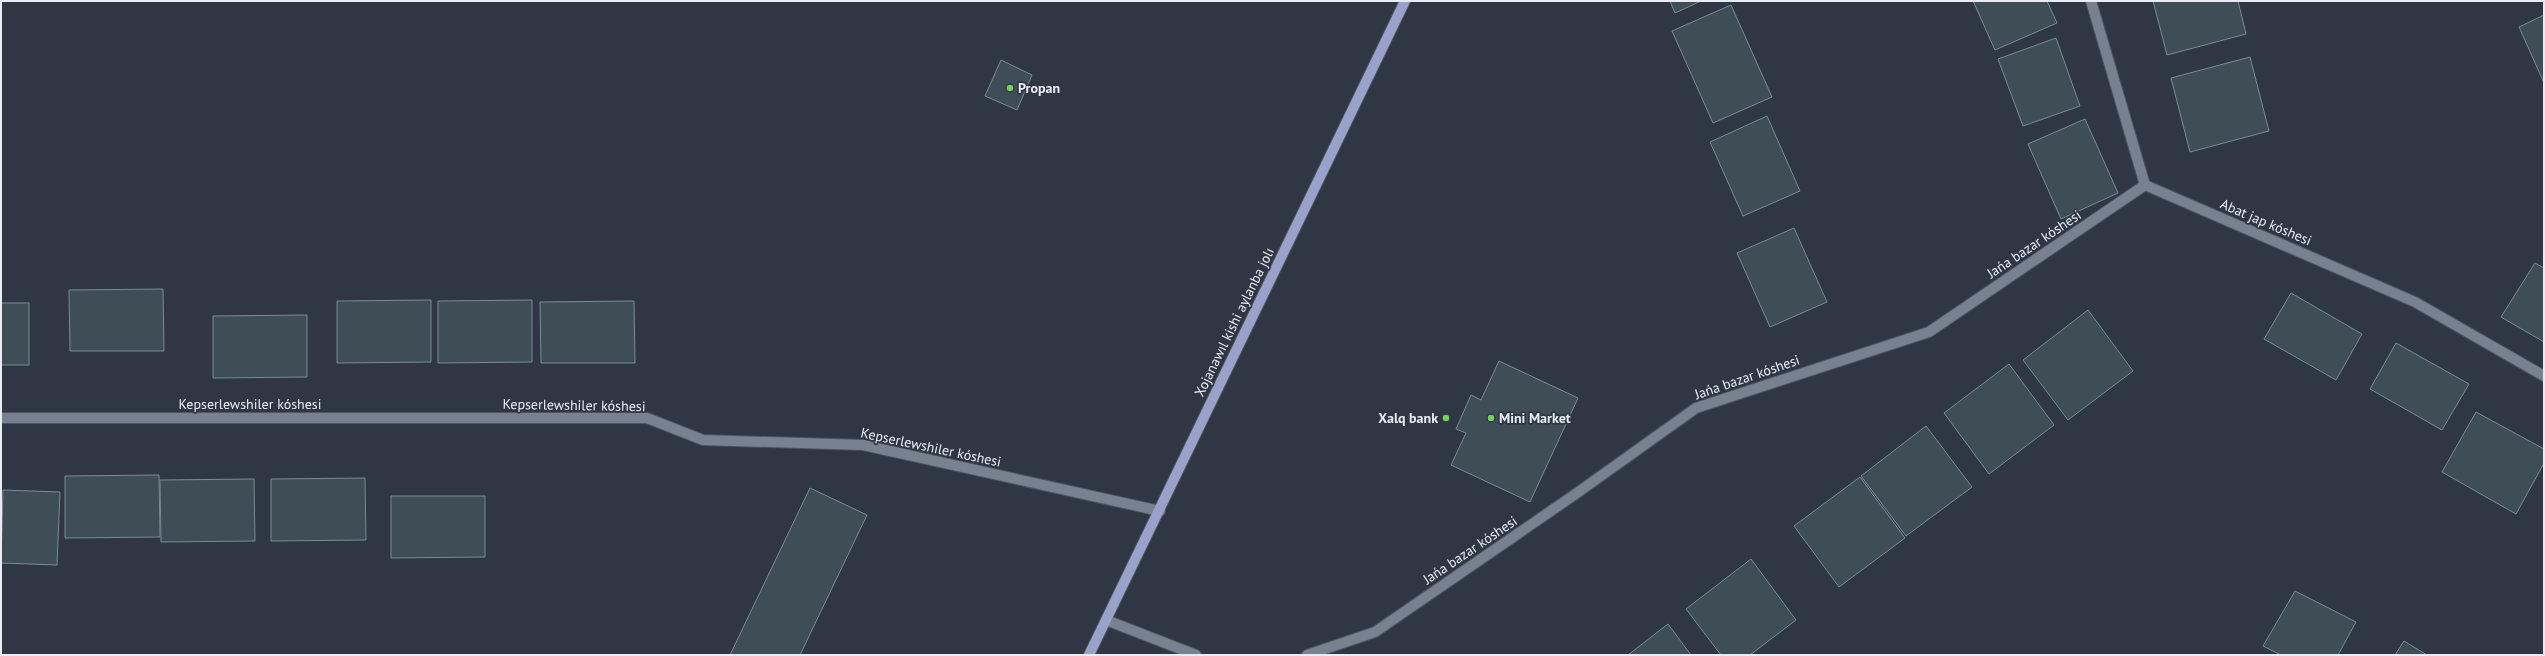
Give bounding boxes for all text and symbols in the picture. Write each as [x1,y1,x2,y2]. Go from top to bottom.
place label: Propan [1018,79,1060,97]
marker: Propan [1005,83,1015,93]
street label: Abat jap kóshesi [2218,195,2314,249]
street label: Jańa bazar kóshesi [1983,206,2085,283]
street label: Xojanawıl kishi aylanba jolı [1190,245,1278,399]
street label: Jańa bazar kóshesi [1691,351,1802,404]
street label: Kepserlewshiler kóshesi [178,395,322,413]
street label: Kepserlewshiler kóshesi [502,395,646,415]
place label: Xalq bank [1378,409,1438,427]
place label: Mini Market [1499,409,1571,427]
marker: Xalq bank [1441,413,1451,423]
marker: Mini Market [1486,413,1496,423]
street label: Kepserlewshiler kóshesi [859,423,1003,471]
street label: Jańa bazar kóshesi [1419,512,1521,589]

